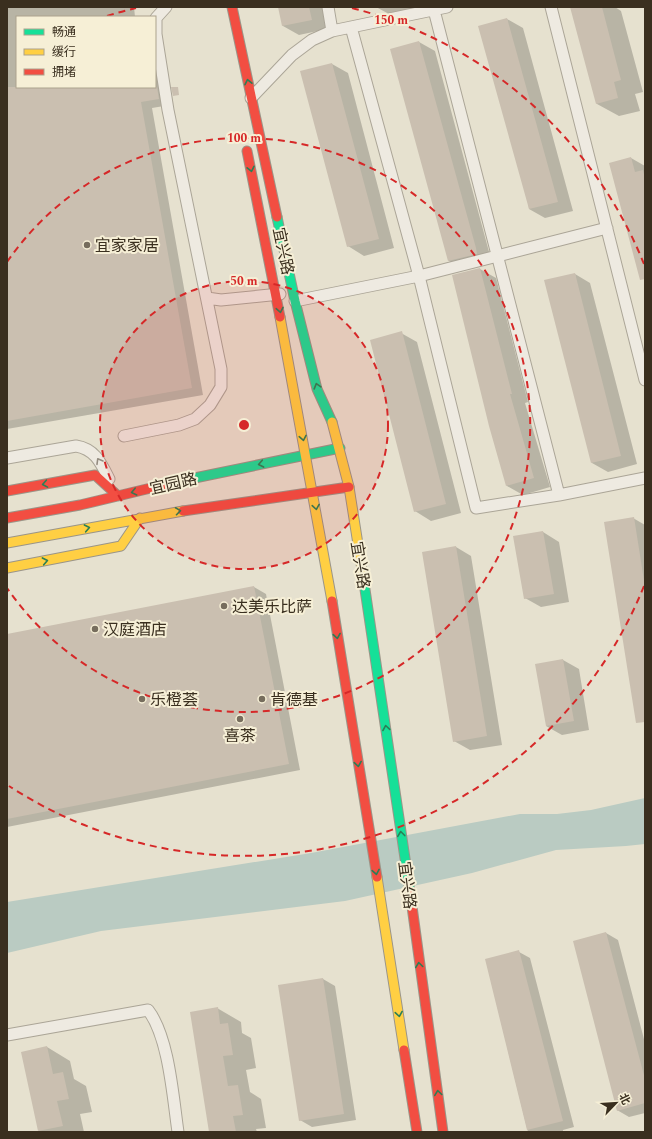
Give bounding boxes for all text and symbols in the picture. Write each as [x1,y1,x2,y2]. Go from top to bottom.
text: 150 m [374,11,408,30]
legend [16,16,156,88]
text: 畅通 [52,23,76,42]
text: 缓行 [52,43,76,62]
text: 拥堵 [52,63,76,82]
one-way arrow [244,78,252,85]
text: 100 m [227,129,261,148]
one-way arrow [246,165,254,172]
street label: 宜兴路 [266,225,300,277]
place label: 宜家家居 [95,234,159,258]
marker: 宜家家居 [82,240,92,250]
text: 50 m [230,272,258,291]
one-way arrow [275,307,283,313]
one-way arrow [313,382,322,389]
centre of rings [237,418,251,432]
one-way arrow [299,434,307,441]
one-way arrow [97,458,104,465]
one-way arrow [258,460,264,468]
street label: 宜园路 [147,467,199,501]
one-way arrow [42,479,48,488]
one-way arrow [131,487,138,496]
one-way arrow [311,504,320,510]
one-way arrow [175,508,181,516]
one-way arrow [84,524,90,533]
street label: 宜兴路 [344,540,376,591]
one-way arrow [42,557,48,566]
place label: 达美乐比萨 [232,595,312,619]
marker: 达美乐比萨 [219,601,229,611]
place label: 汉庭酒店 [103,618,167,642]
marker: 汉庭酒店 [90,624,100,634]
one-way arrow [332,632,341,639]
place label: 乐橙荟 [150,688,198,712]
place label: 肯德基 [270,688,318,712]
marker: 乐橙荟 [137,694,147,704]
marker: 肯德基 [257,694,267,704]
marker: 喜茶 [235,714,245,724]
place label: 喜茶 [224,724,256,748]
one-way arrow [382,725,391,731]
one-way arrow [353,761,362,767]
one-way arrow [397,831,406,837]
street label: 宜兴路 [392,860,422,910]
one-way arrow [372,869,380,875]
one-way arrow [415,962,424,968]
one-way arrow [394,1011,403,1017]
north arrow [596,1083,636,1123]
one-way arrow [434,1090,443,1096]
text: 北 [615,1090,635,1108]

